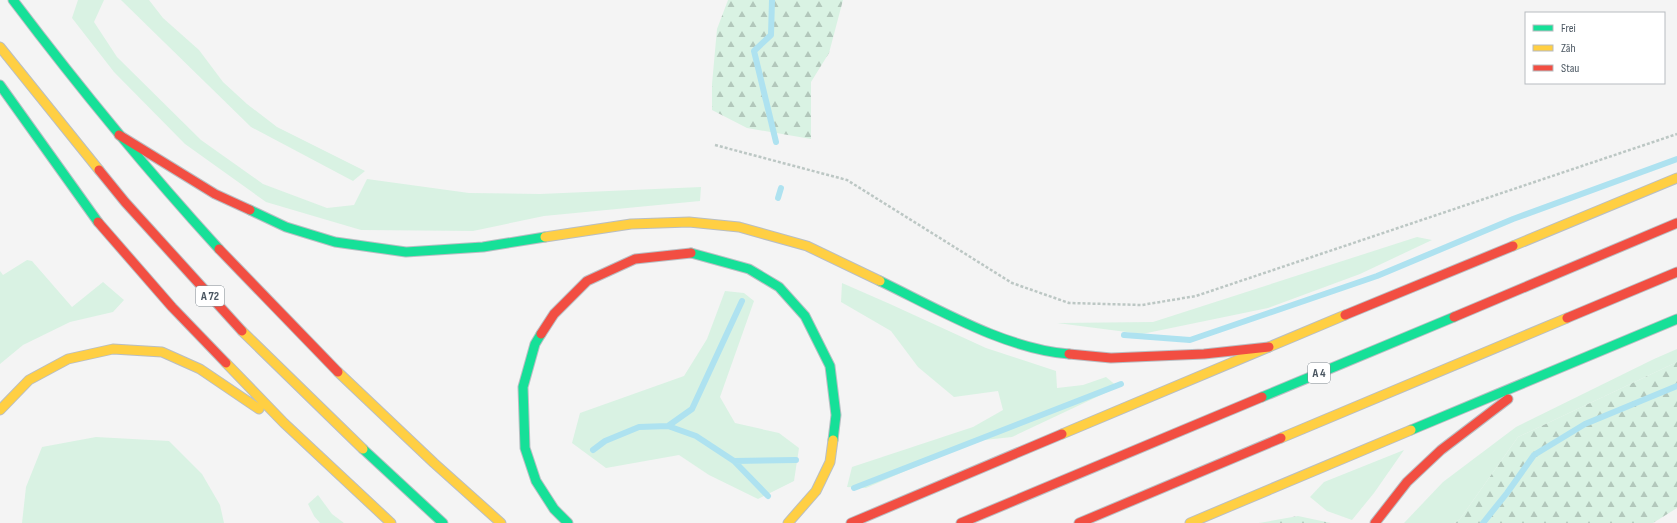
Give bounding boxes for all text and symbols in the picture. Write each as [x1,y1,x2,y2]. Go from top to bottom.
legend [1525,12,1665,84]
text: Frei [1561,21,1576,36]
text: Zäh [1561,41,1576,56]
text: Stau [1561,61,1579,76]
road number: A 72 [196,286,224,306]
road number: A 4 [1308,363,1330,383]

